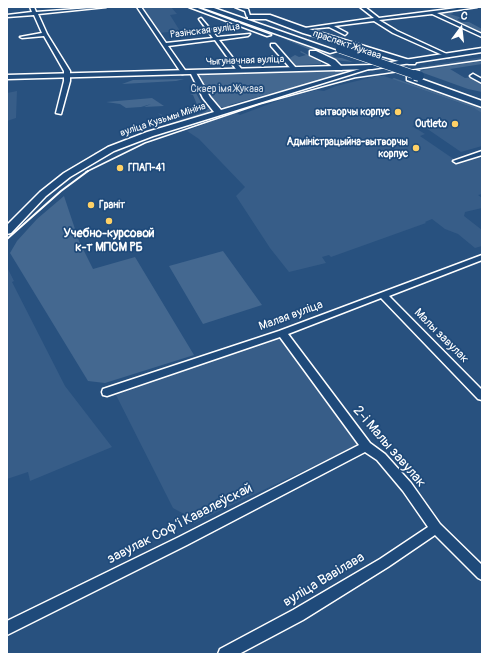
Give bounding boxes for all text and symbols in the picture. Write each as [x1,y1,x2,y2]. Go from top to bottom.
north arrow [441,8,481,48]
text: С [459,9,469,23]
street label: Разінская вуліца [169,21,241,41]
street label: праспект Жукава [311,28,383,62]
street label: Чыгуначная вуліца [206,54,284,68]
park label: Сквер імя Жукава [191,83,263,95]
street label: вуліца Кузьмы Мініна [119,100,207,140]
place label: вытворчы корпус [315,106,390,118]
marker: вытворчы корпус [393,107,403,117]
place label: Outleto [415,118,447,130]
marker: Outleto [450,119,460,129]
place label: Адміністрацыйна-вытворчы корпус [287,136,408,160]
marker: Адміністрацыйна-вытворчы корпус [411,143,421,153]
place label: ГПАП-41 [128,162,165,174]
marker: ГПАП-41 [115,163,125,173]
place label: Граніт [99,199,125,211]
marker: Граніт [86,200,96,210]
marker: Учебно-курсовой к-т МПСМ РБ [104,216,114,226]
place label: Учебно-курсовой к-т МПСМ РБ [63,227,155,255]
street label: Малая вуліца [257,298,325,334]
street label: Малы завулак [411,306,471,366]
street label: 2-і Малы завулак [349,403,429,491]
street label: завулак Софʼі Кавалеўскай [104,480,256,568]
street label: вуліца Вавілава [280,549,368,611]

